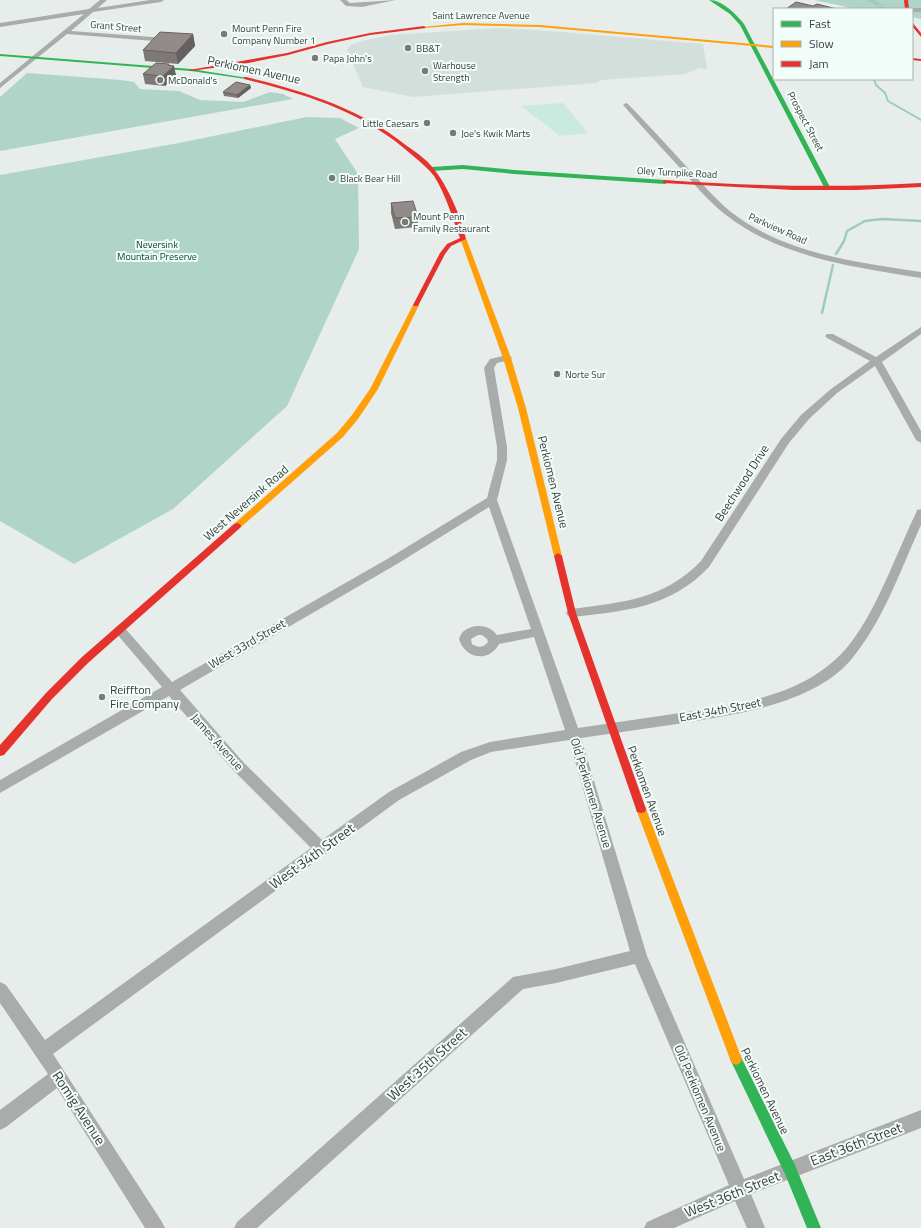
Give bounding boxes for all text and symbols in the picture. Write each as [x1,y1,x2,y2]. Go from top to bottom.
street label: Saint Lawrence Avenue [432,8,530,23]
legend [773,8,913,80]
text: Fast [809,14,832,33]
street label: Grant Street [90,17,143,36]
place label: Mount Penn Fire Company Number 1 [232,21,316,48]
marker: Mount Penn Fire Company Number 1 [219,29,229,39]
text: Slow [809,34,834,53]
place label: BB&T [416,41,441,56]
marker: BB&T [403,43,413,53]
street label: Perkiomen Avenue [206,50,302,89]
place label: Papa John's [323,51,372,66]
marker: Papa John's [310,53,320,63]
text: Jam [809,54,829,73]
place label: Warhouse Strength [433,58,476,85]
marker: Warhouse Strength [420,66,430,76]
place label: McDonald's [168,73,217,88]
marker: McDonald's [155,75,165,85]
street label: Prospect Street [784,89,828,154]
place label: Little Caesars [362,116,419,131]
marker: Little Caesars [422,118,432,128]
place label: Joe's Kwik Marts [461,126,531,141]
marker: Joe's Kwik Marts [448,128,458,138]
street label: Oley Turnpike Road [636,163,718,182]
place label: Black Bear Hill [340,171,400,186]
marker: Black Bear Hill [327,173,337,183]
place label: Mount Penn Family Restaurant [413,209,490,236]
street label: Parkview Road [746,209,809,248]
marker: Mount Penn Family Restaurant [400,217,410,227]
park label: Neversink Mountain Preserve [117,237,197,264]
place label: Norte Sur [565,367,606,382]
marker: Norte Sur [552,369,562,379]
street label: Perkiomen Avenue [533,434,574,530]
street label: Beechwood Drive [710,441,774,525]
street label: West Neversink Road [199,460,293,545]
street label: West 33rd Street [205,613,290,673]
place label: Reiffton Fire Company [110,680,179,713]
marker: Reiffton Fire Company [97,692,107,702]
street label: East 34th Street [677,692,763,727]
street label: James Avenue [186,709,248,775]
street label: Old Perkiomen Avenue [566,735,617,850]
street label: Perkiomen Avenue [622,743,673,839]
street label: West 34th Street [265,817,359,894]
street label: West 35th Street [382,1022,471,1105]
street label: Old Perkiomen Avenue [669,1041,732,1154]
street label: Perkiomen Avenue [736,1044,795,1138]
street label: Romig Avenue [48,1066,111,1149]
street label: East 36th Street [807,1116,905,1171]
street label: West 36th Street [681,1165,783,1222]

